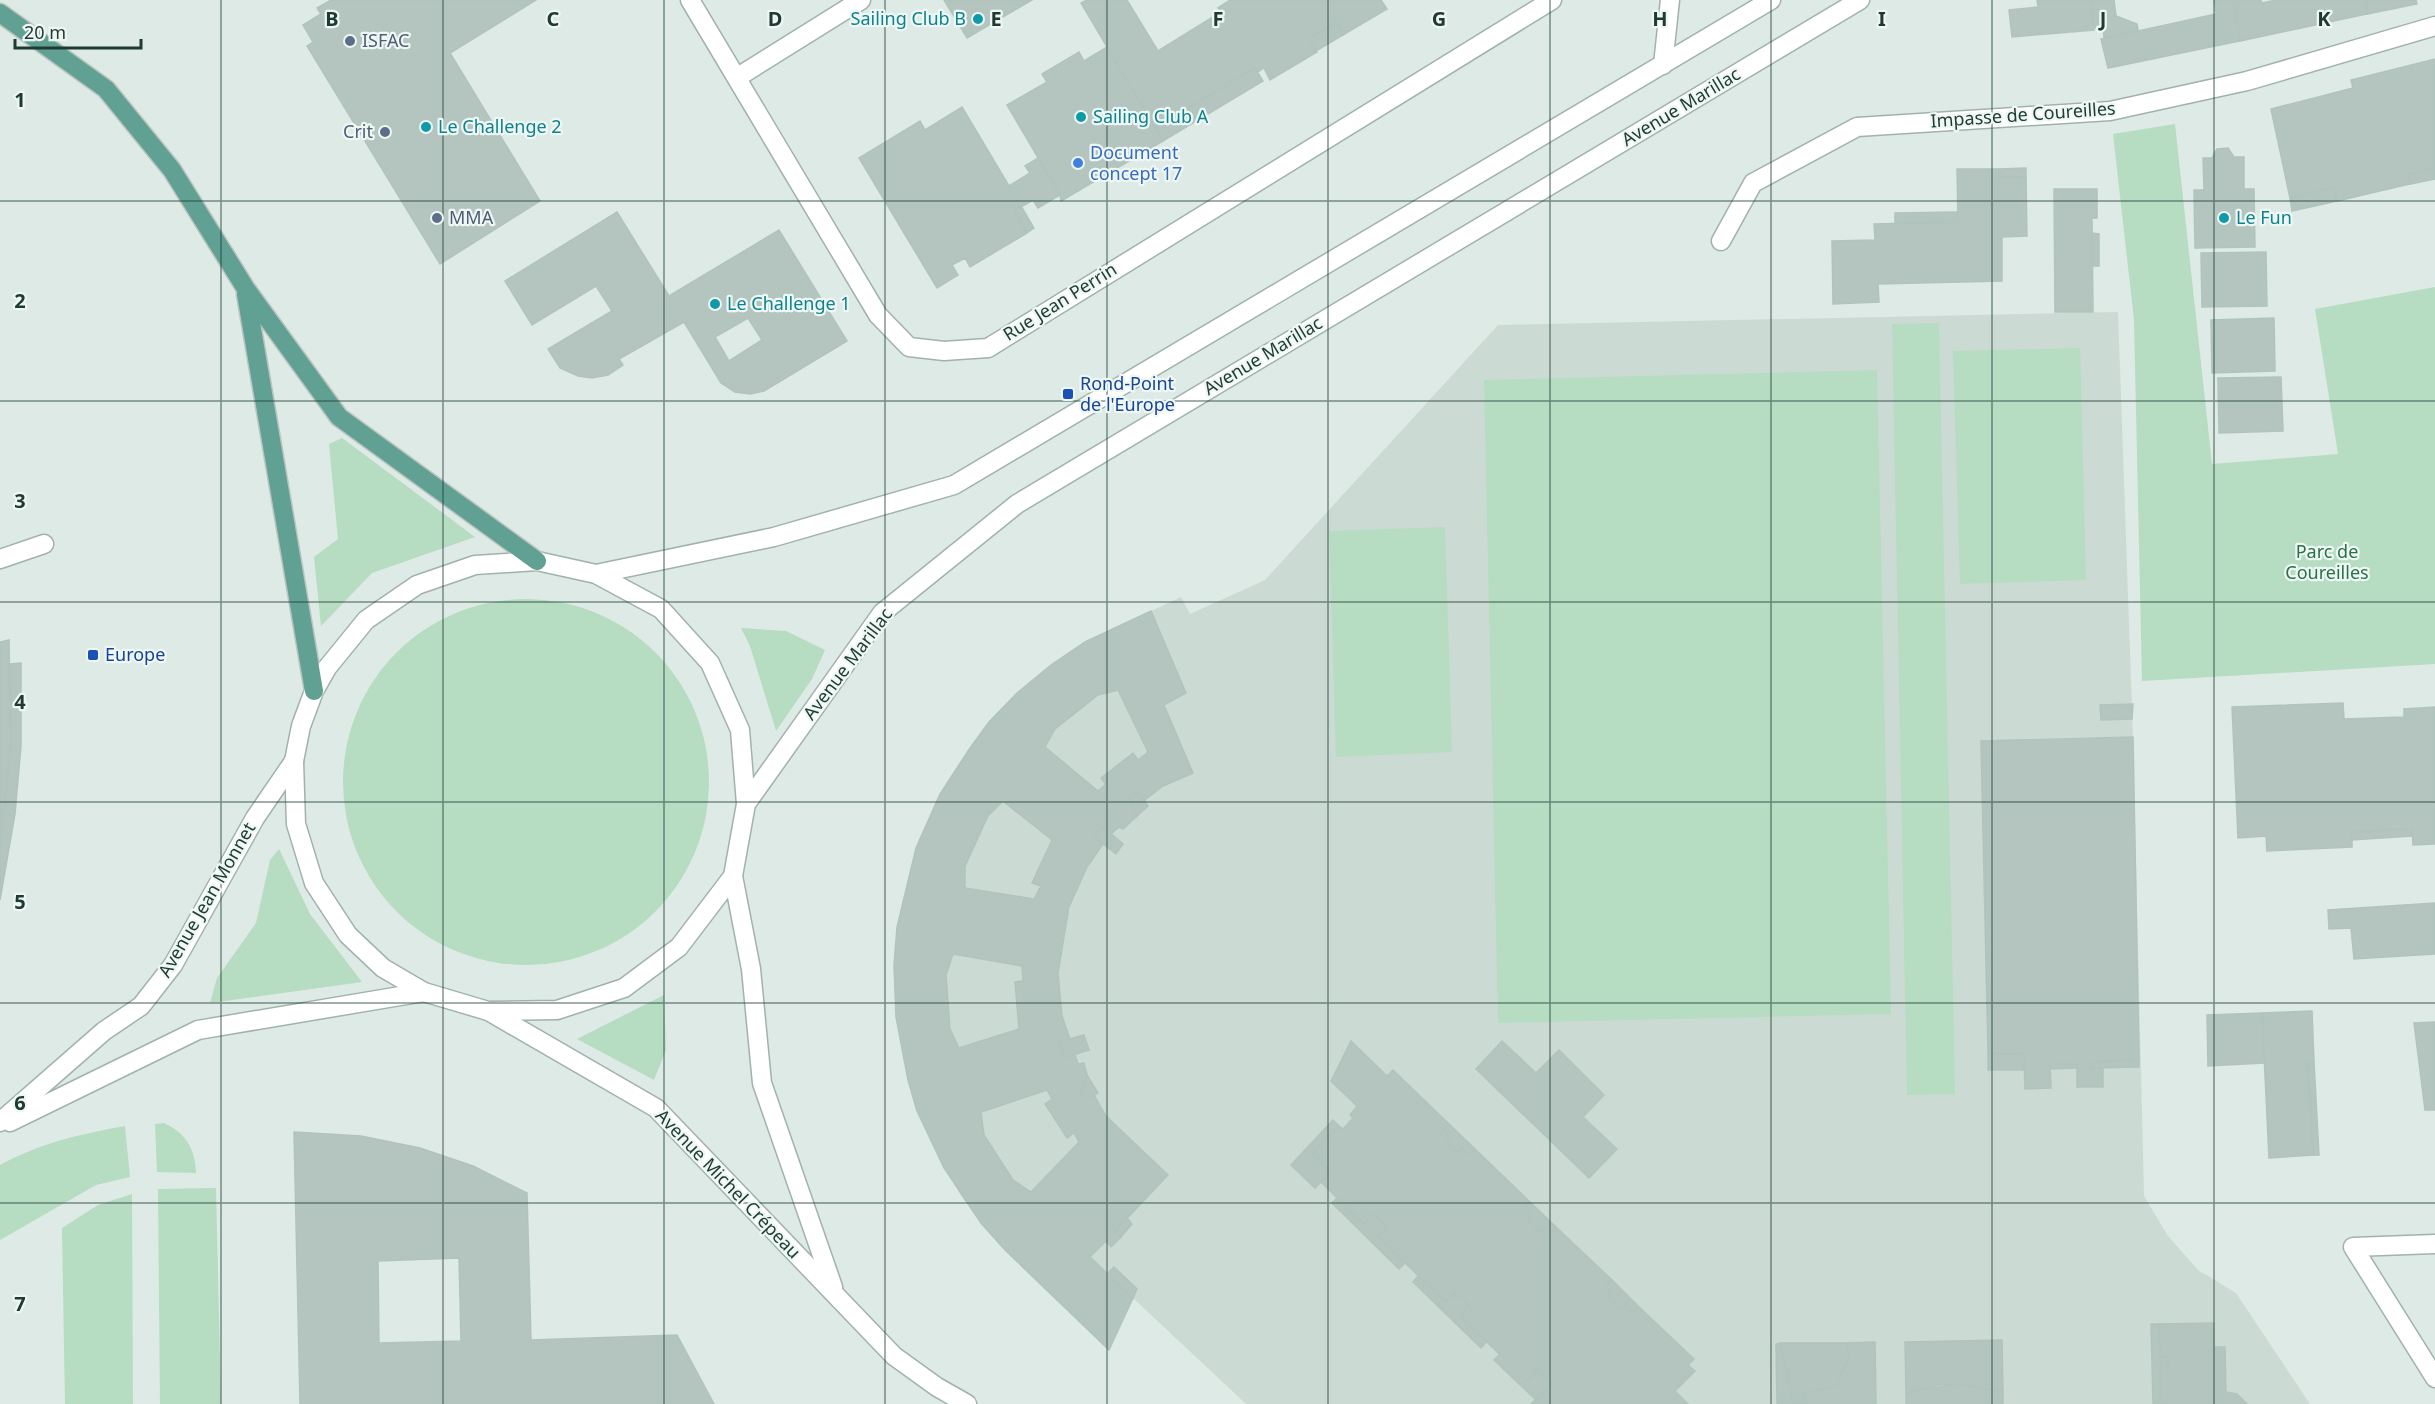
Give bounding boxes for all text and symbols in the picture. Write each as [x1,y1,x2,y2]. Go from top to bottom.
text: B [325,5,339,32]
text: C [547,5,560,32]
text: D [768,5,782,32]
text: E [990,5,1002,32]
text: F [1213,5,1223,32]
text: G [1432,5,1446,32]
text: H [1652,5,1668,32]
text: I [1878,5,1886,32]
text: J [2098,5,2106,32]
text: K [2317,5,2331,32]
place label: Sailing Club B [851,6,966,30]
scale bar [15,12,141,50]
marker: Sailing Club B [971,12,985,26]
text: 20 m [24,20,66,44]
place label: ISFAC [362,28,409,52]
marker: ISFAC [343,34,357,48]
street label: Avenue Marillac [1617,61,1745,151]
text: 1 [14,86,26,113]
street label: Impasse de Coureilles [1930,96,2116,132]
place label: Sailing Club A [1093,104,1209,128]
marker: Sailing Club A [1074,110,1088,124]
place label: Le Challenge 2 [438,114,562,138]
place label: Crit [343,119,374,143]
marker: Le Challenge 2 [419,120,433,134]
marker: Crit [378,125,392,139]
place label: Document concept 17 [1090,140,1182,185]
marker: Document concept 17 [1071,156,1085,170]
place label: MMA [449,205,494,229]
place label: Le Fun [2236,205,2292,229]
marker: MMA [430,211,444,225]
marker: Le Fun [2217,211,2231,225]
street label: Rue Jean Perrin [998,257,1121,346]
text: 2 [14,287,26,314]
place label: Le Challenge 1 [727,291,851,315]
marker: Le Challenge 1 [708,297,722,311]
street label: Avenue Marillac [1199,310,1327,400]
place label: Rond-Point de l'Europe [1080,371,1175,416]
marker: Rond-Point de l'Europe [1061,387,1075,401]
text: 3 [14,487,26,514]
park label: Parc de Coureilles [2285,539,2369,584]
street label: Avenue Marillac [797,602,897,724]
place label: Europe [105,642,165,666]
marker: Europe [86,648,100,662]
text: 4 [14,688,26,715]
street label: Avenue Jean Monnet [152,817,261,981]
text: 5 [14,888,26,915]
text: 6 [14,1089,26,1116]
street label: Avenue Michel Crépeau [651,1103,807,1263]
text: 7 [14,1290,26,1317]

